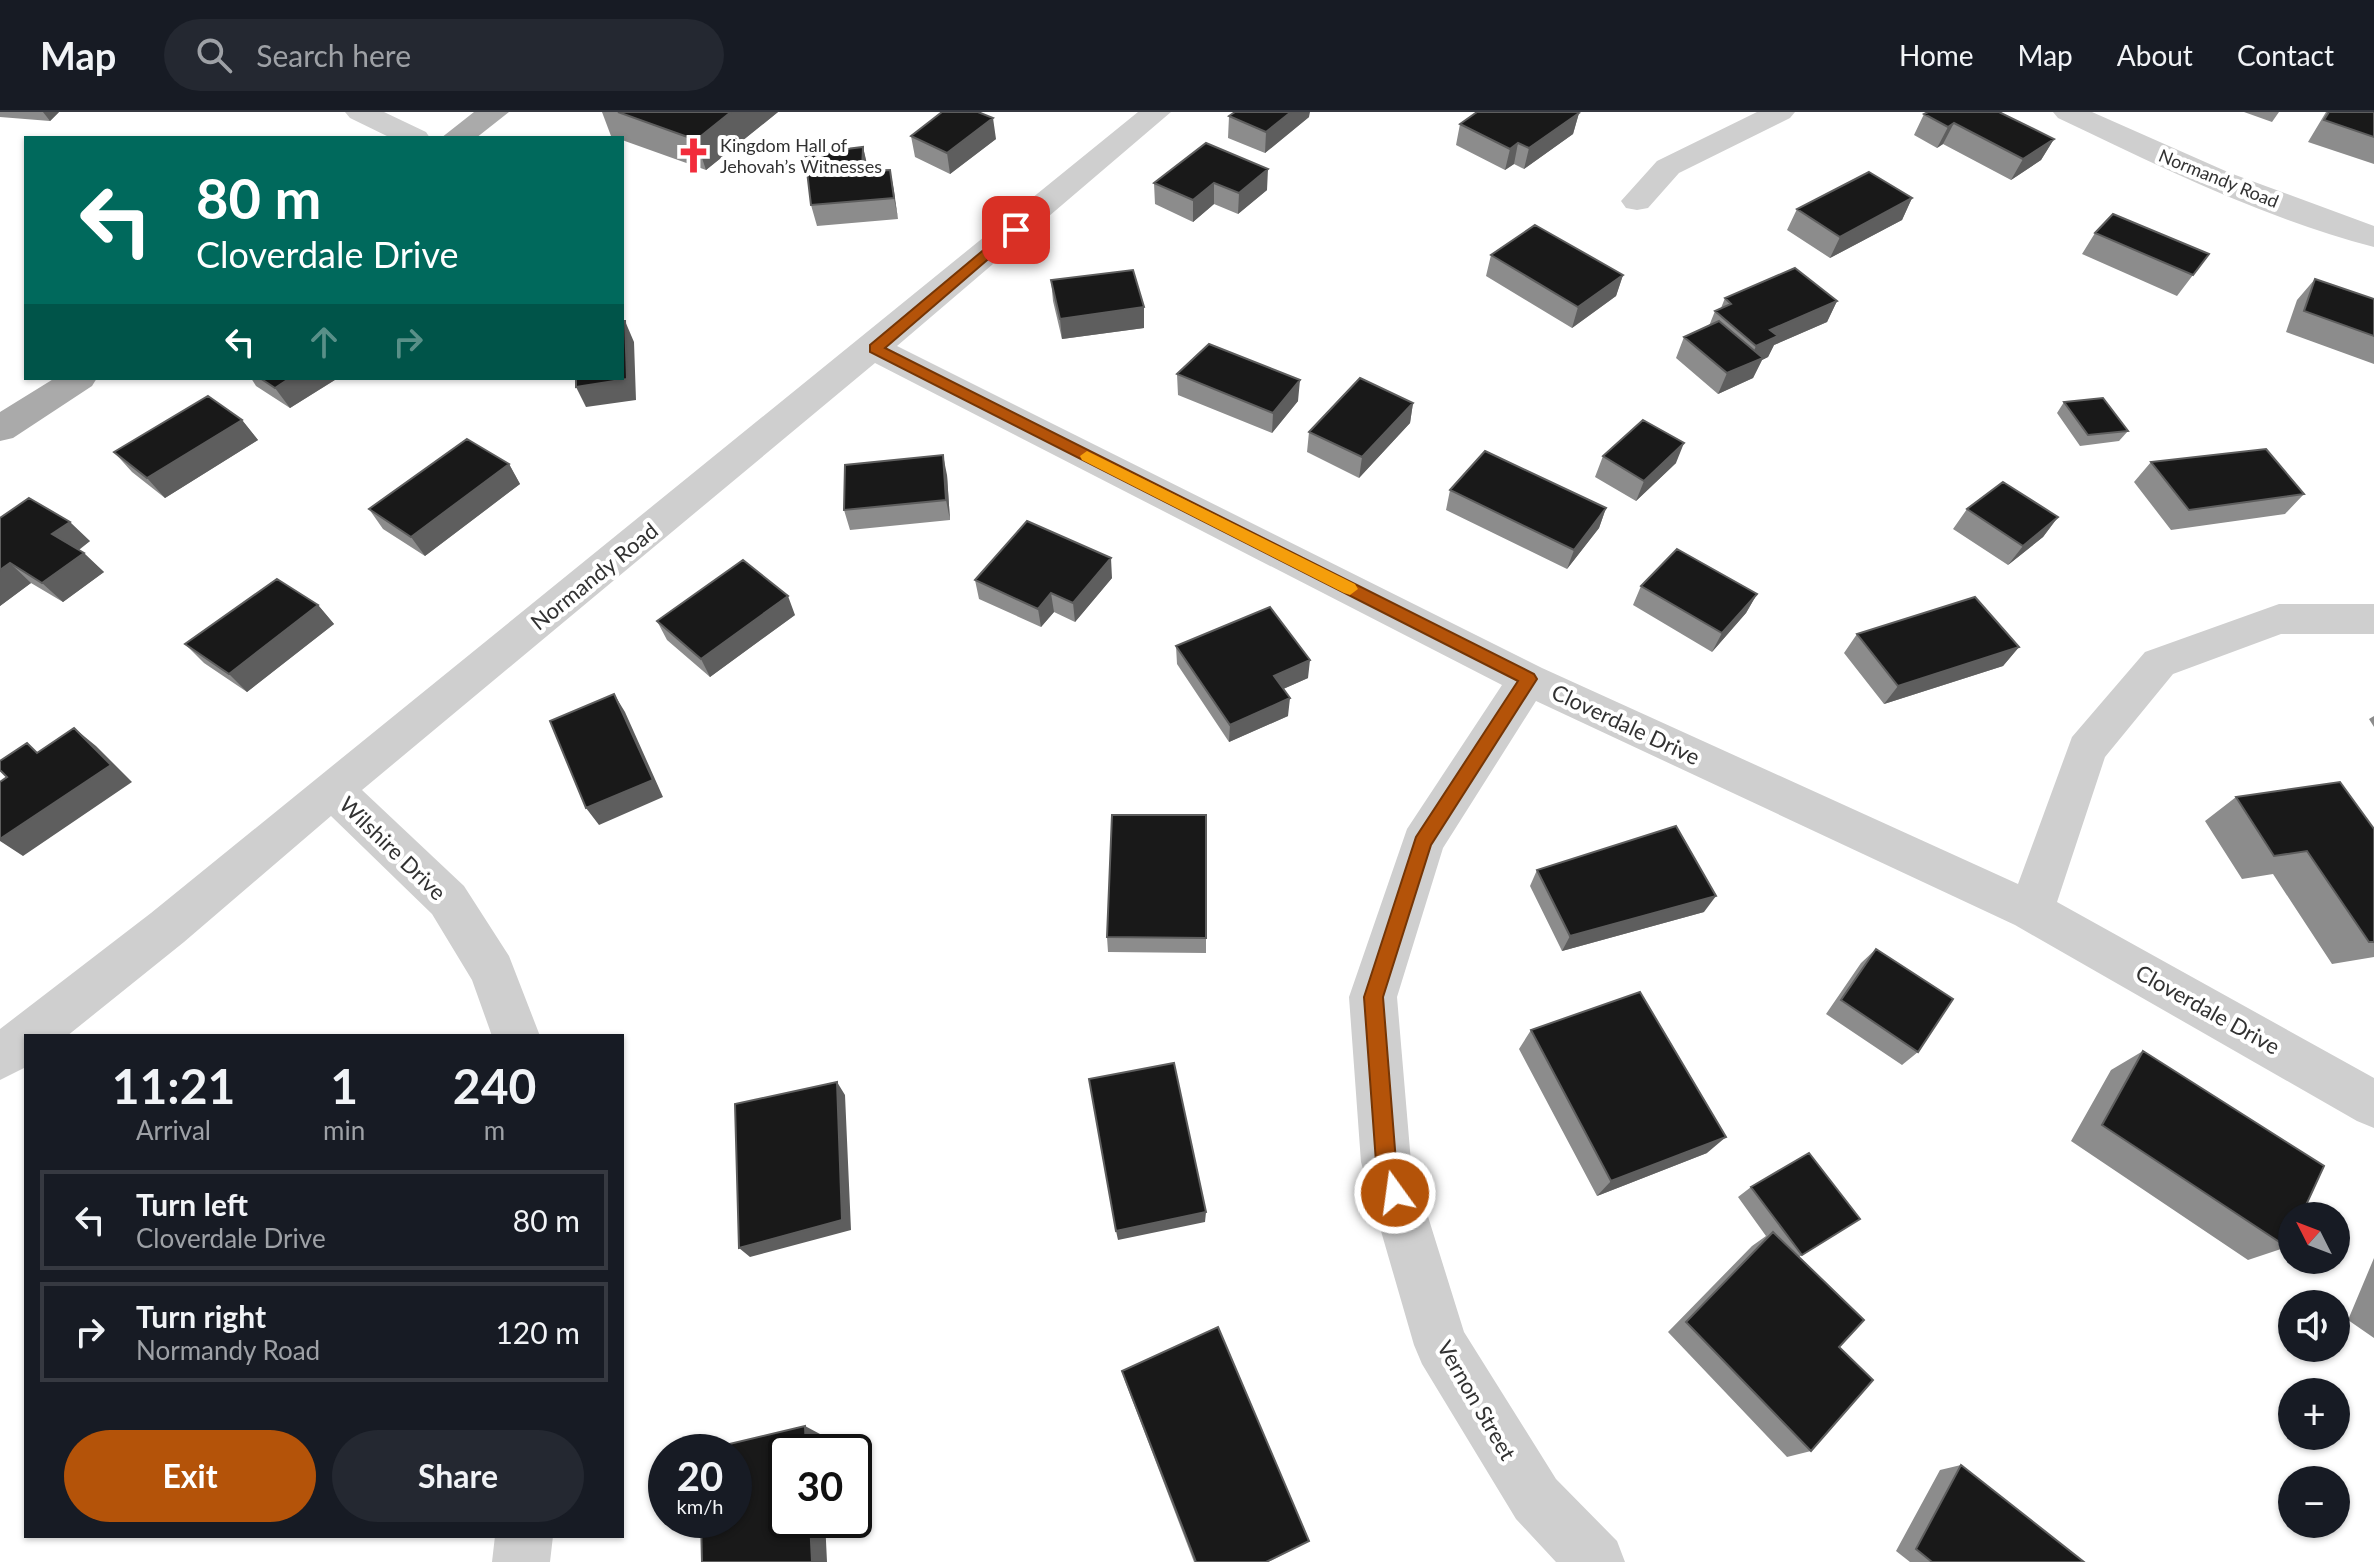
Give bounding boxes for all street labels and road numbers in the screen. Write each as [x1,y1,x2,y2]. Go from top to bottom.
street label: Normandy Road [2156,144,2282,212]
street label: Normandy Road [525,516,663,636]
street label: Cloverdale Drive [1548,678,1704,770]
street label: Wilshire Drive [334,791,452,905]
street label: Cloverdale Drive [2131,958,2285,1060]
street label: Vernon Street [1432,1335,1522,1465]

